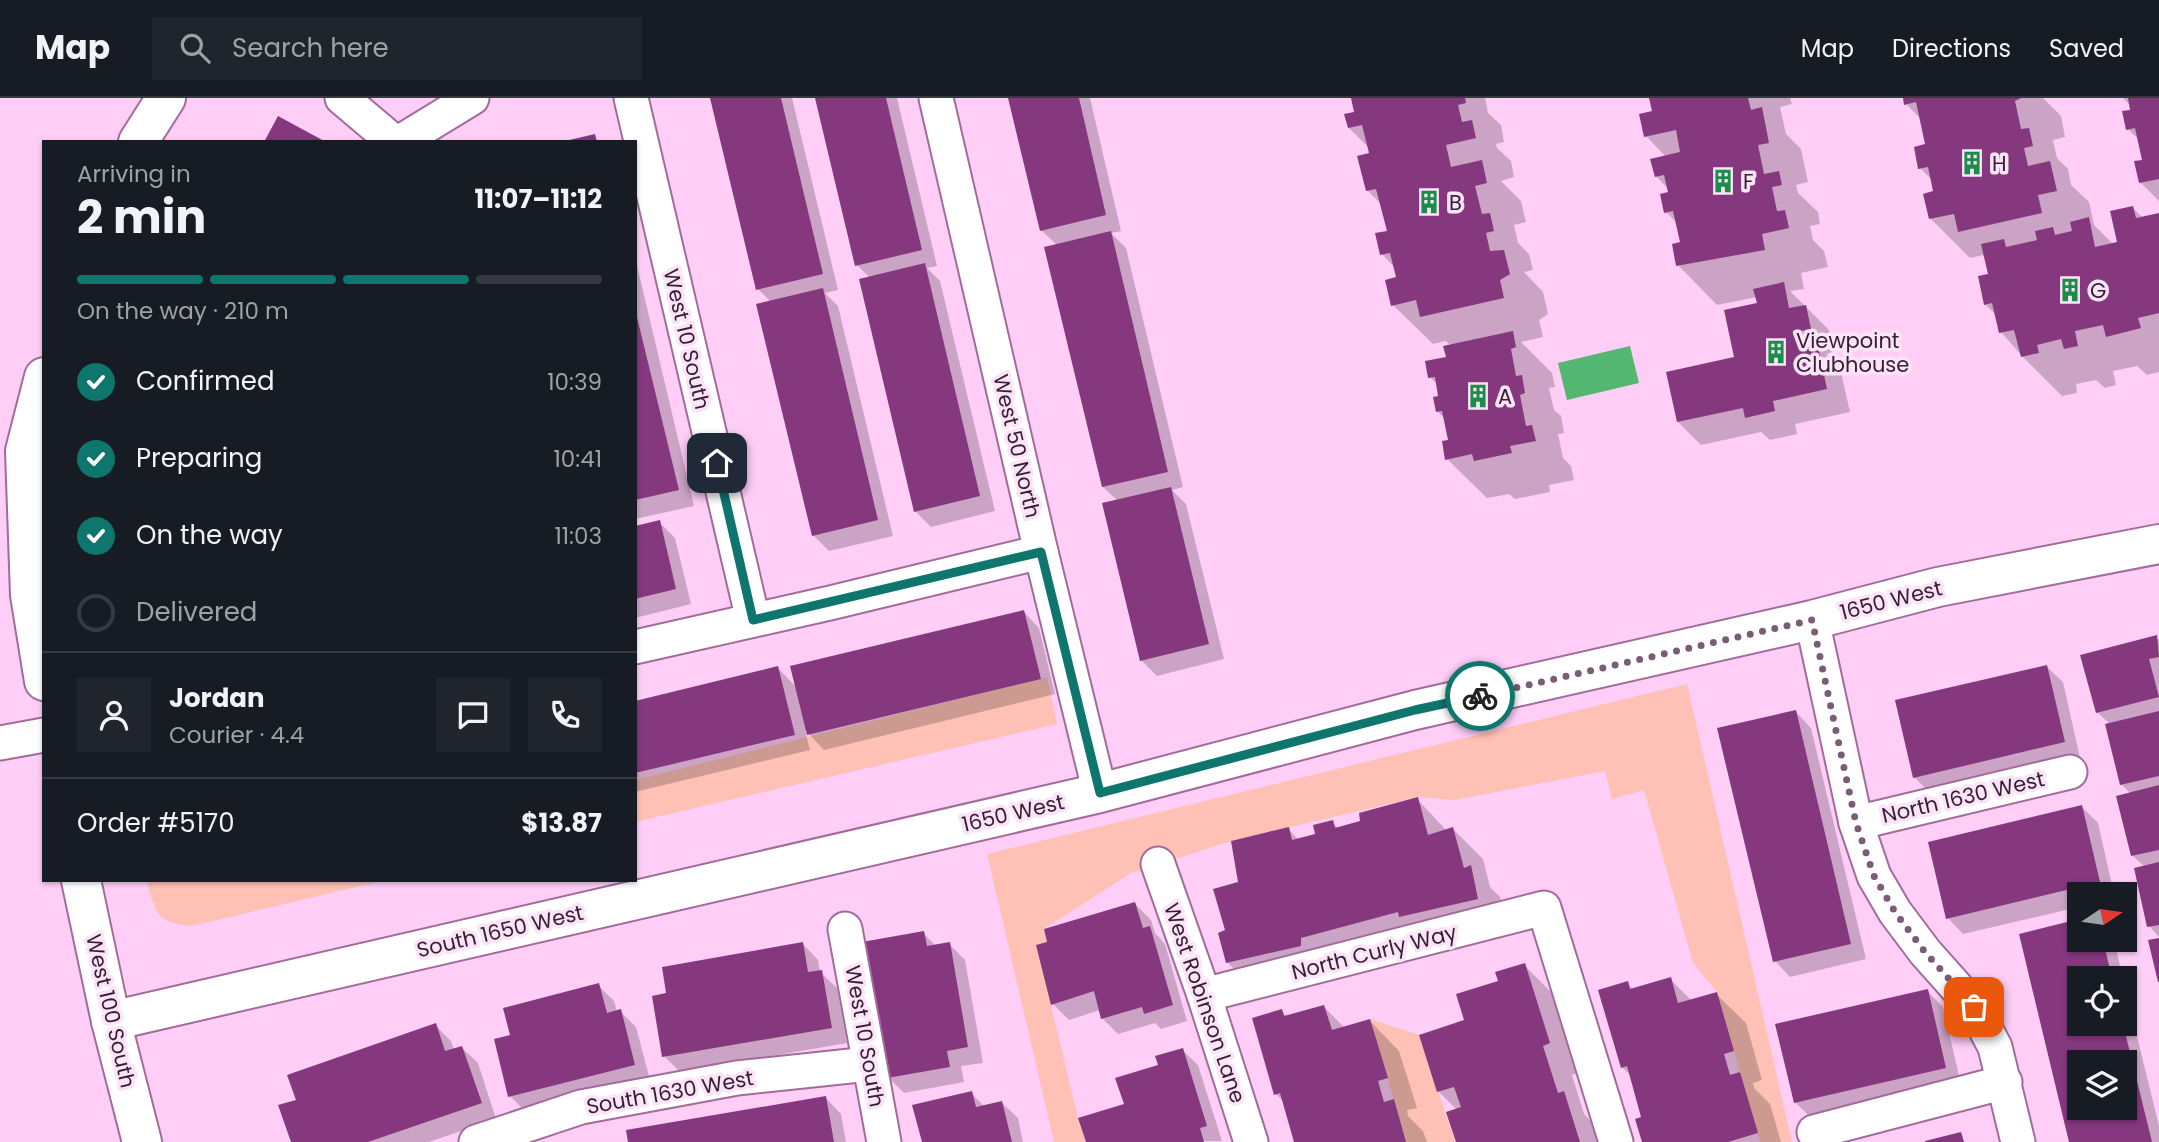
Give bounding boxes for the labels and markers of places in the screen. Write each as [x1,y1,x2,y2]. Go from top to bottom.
building icon: H [1958,149,1986,177]
place label: H [1992,149,2007,178]
building icon: F [1709,167,1737,195]
place label: F [1743,167,1754,196]
building icon: B [1415,188,1443,216]
place label: B [1449,188,1462,217]
building icon: G [2056,276,2084,304]
place label: G [2090,276,2106,305]
place label: Viewpoint Clubhouse [1796,326,1909,379]
building icon: Viewpoint Clubhouse [1762,338,1790,366]
building icon: A [1464,382,1492,410]
place label: A [1498,382,1512,411]
pin [687,433,747,493]
pin [1944,977,2004,1037]

